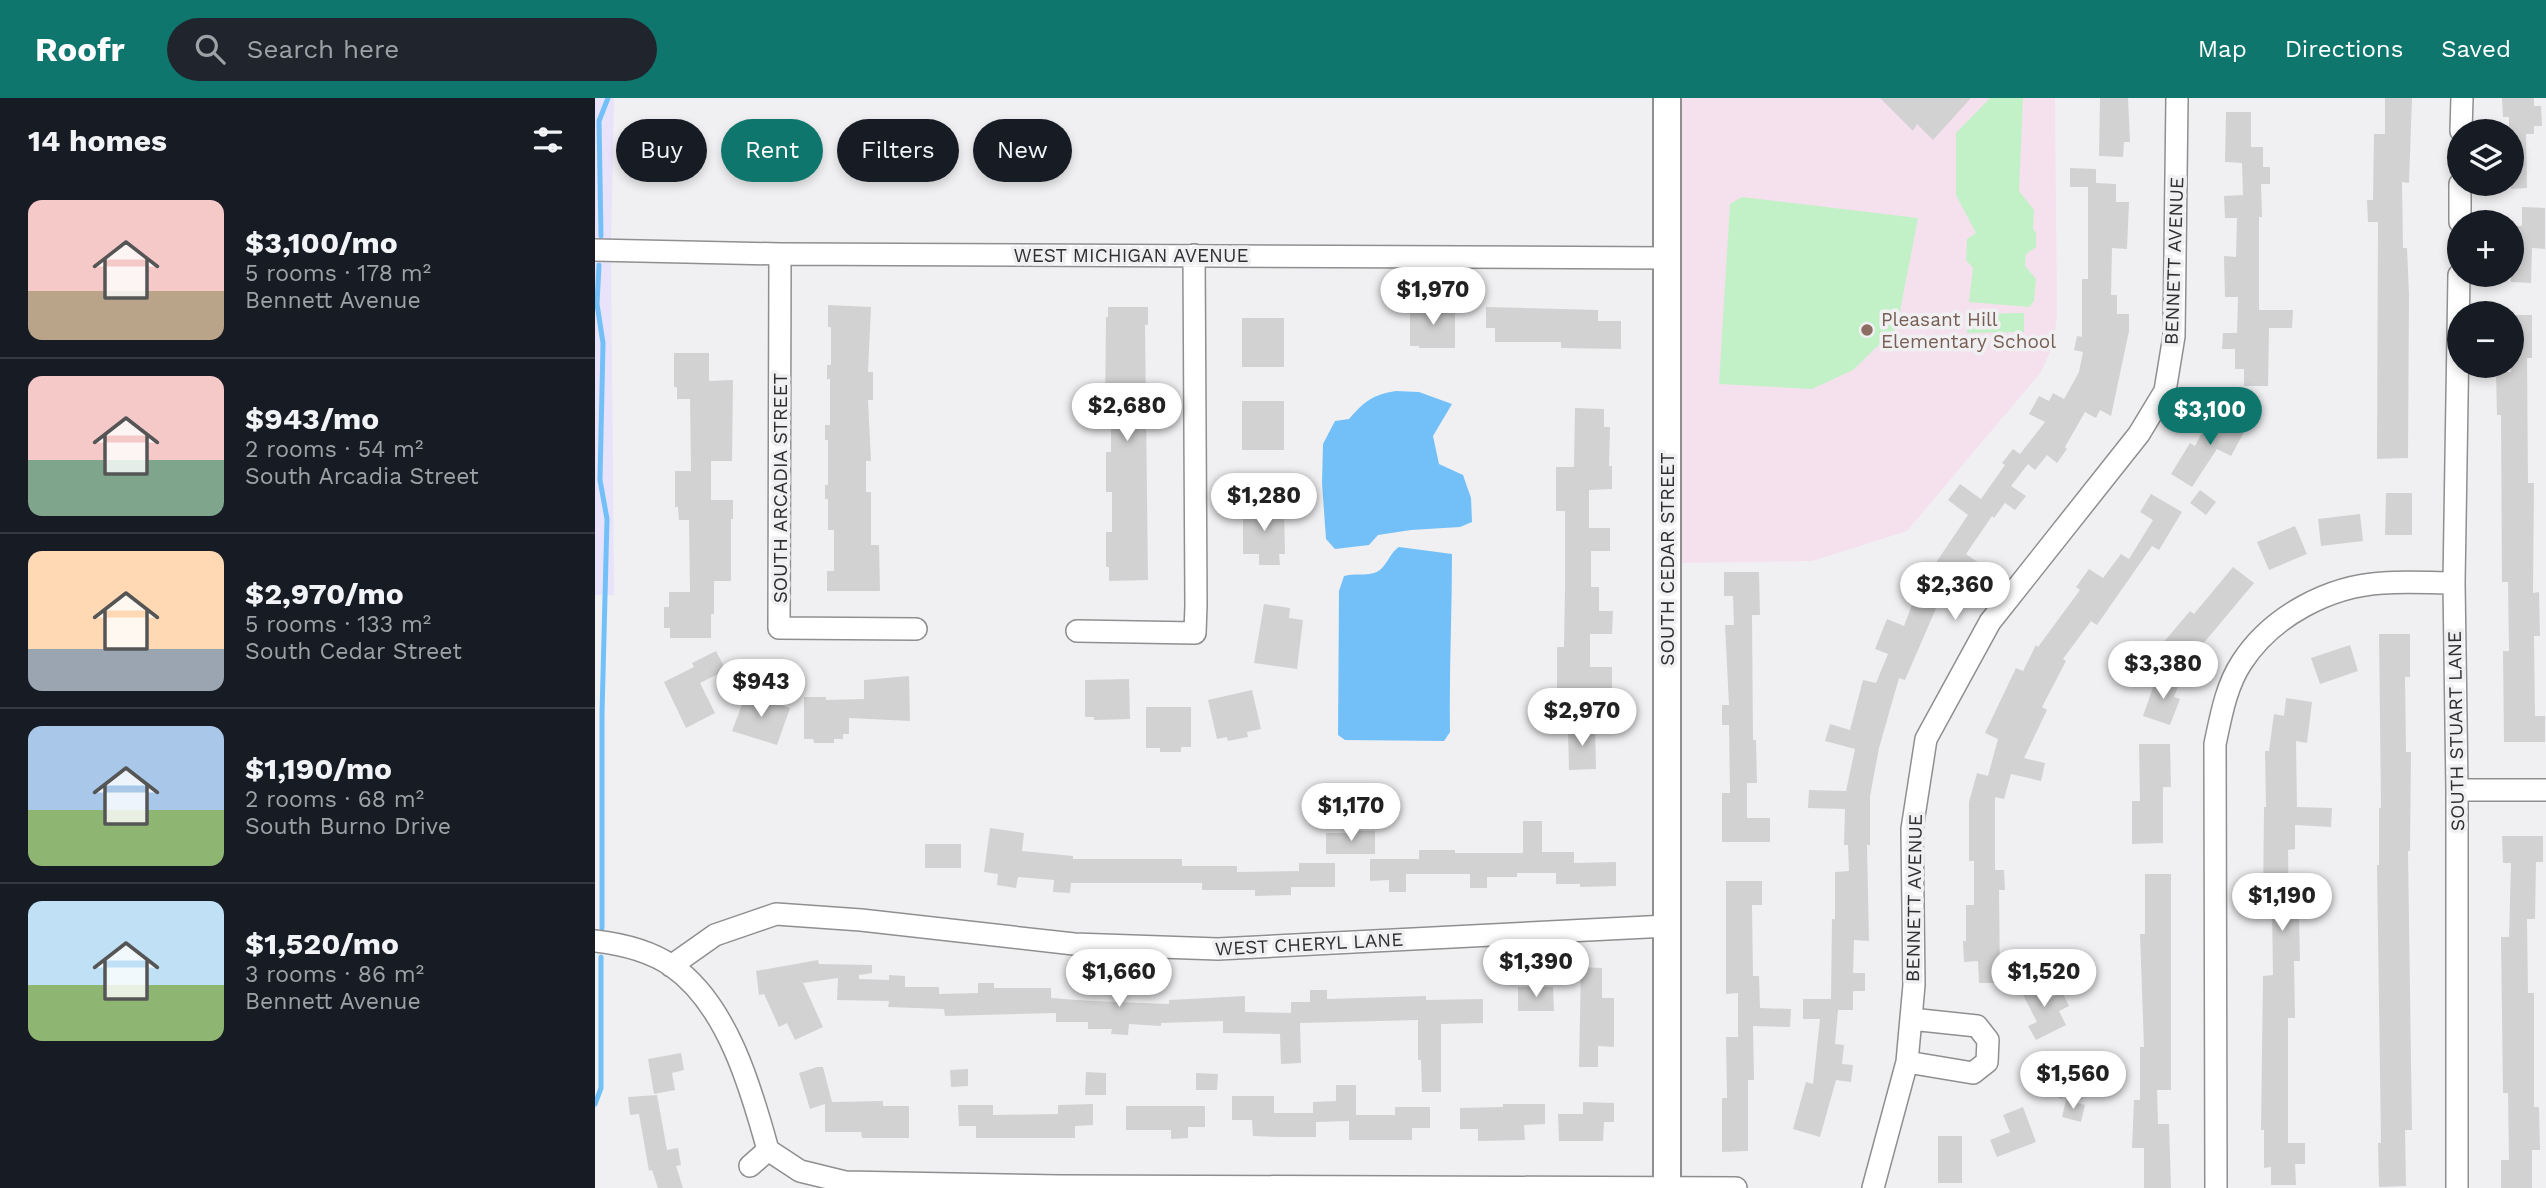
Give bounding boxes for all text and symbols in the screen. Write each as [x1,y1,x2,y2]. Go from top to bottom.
search box [167,18,657,81]
text: Roofr [35,30,125,69]
icon: search [191,30,229,68]
text: Search here [247,34,399,64]
text: Map [2198,35,2247,63]
text: Directions [2285,35,2403,63]
text: Saved [2441,35,2511,63]
chip: Buy [616,119,707,182]
chip: Rent [721,119,823,182]
chip: Filters [837,119,959,182]
chip: New [973,119,1072,182]
map controls [2447,119,2524,378]
button: layers [2447,119,2524,196]
icon: filters [529,121,567,159]
text: 14 homes [28,123,167,158]
street label: BENNETT AVENUE [2160,177,2188,345]
button: + [2447,210,2524,287]
text: $3,100/mo [245,225,398,260]
icon: home [84,228,168,312]
street label: WEST MICHIGAN AVENUE [1013,244,1249,267]
text: 5 rooms · 178 m² [245,260,431,287]
pin: $1,970 [1376,268,1490,327]
text: $1,970 [1396,276,1470,303]
text: Bennett Avenue [245,287,421,314]
button: − [2447,301,2524,378]
place label: Pleasant Hill Elementary School [1881,308,2056,353]
marker: Pleasant Hill Elementary School [1859,322,1875,338]
street label: SOUTH ARCADIA STREET [769,373,792,603]
pin: $2,680 [1070,384,1184,443]
pin: $3,100 [2153,388,2267,447]
text: $2,680 [1088,392,1166,419]
text: $3,100 [2174,396,2246,423]
text: $943/mo [245,401,379,436]
icon: home [84,404,168,488]
text: 2 rooms · 54 m² [245,436,423,463]
street label: SOUTH CEDAR STREET [1656,452,1679,666]
text: South Arcadia Street [245,463,479,490]
pin: $1,280 [1207,474,1321,533]
text: $1,280 [1227,482,1301,509]
pin: $2,360 [1898,562,2012,622]
text: $2,360 [1916,571,1994,598]
text: $2,970/mo [245,576,404,611]
icon: home [84,579,168,663]
text: 5 rooms · 133 m² [245,611,431,638]
street label: SOUTH STUART LANE [2443,631,2469,831]
text: South Cedar Street [245,638,462,665]
pin: $3,380 [2106,642,2220,701]
text: $3,380 [2124,650,2202,677]
pin: $943 [720,660,802,719]
text: $943 [732,668,790,695]
pin: $2,970 [1525,688,1639,748]
text: $2,970 [1544,697,1620,724]
text: $1,190/mo [245,751,392,786]
icon: home [84,754,168,838]
pin: $1,170 [1294,784,1408,843]
text: 2 rooms · 68 m² [245,786,424,813]
text: $1,170 [1317,792,1385,819]
text: South Burno Drive [245,813,451,840]
street label: BENNETT AVENUE [1901,814,1927,982]
pin: $1,190 [2225,874,2339,933]
text: $1,190 [2248,882,2316,909]
text: $1,520/mo [245,926,399,961]
street label: WEST CHERYL LANE [1214,928,1404,960]
icon: home [84,929,168,1013]
pin: $1,390 [1479,940,1593,999]
text: $1,390 [1499,948,1573,975]
pin: $1,660 [1062,950,1176,1009]
pin: $1,520 [1987,950,2101,1009]
text: $1,660 [1082,958,1156,985]
text: $1,520 [2007,958,2081,985]
text: 3 rooms · 86 m² [245,961,424,988]
text: Bennett Avenue [245,988,421,1015]
pin: $1,560 [2016,1052,2130,1111]
text: $1,560 [2036,1060,2110,1087]

